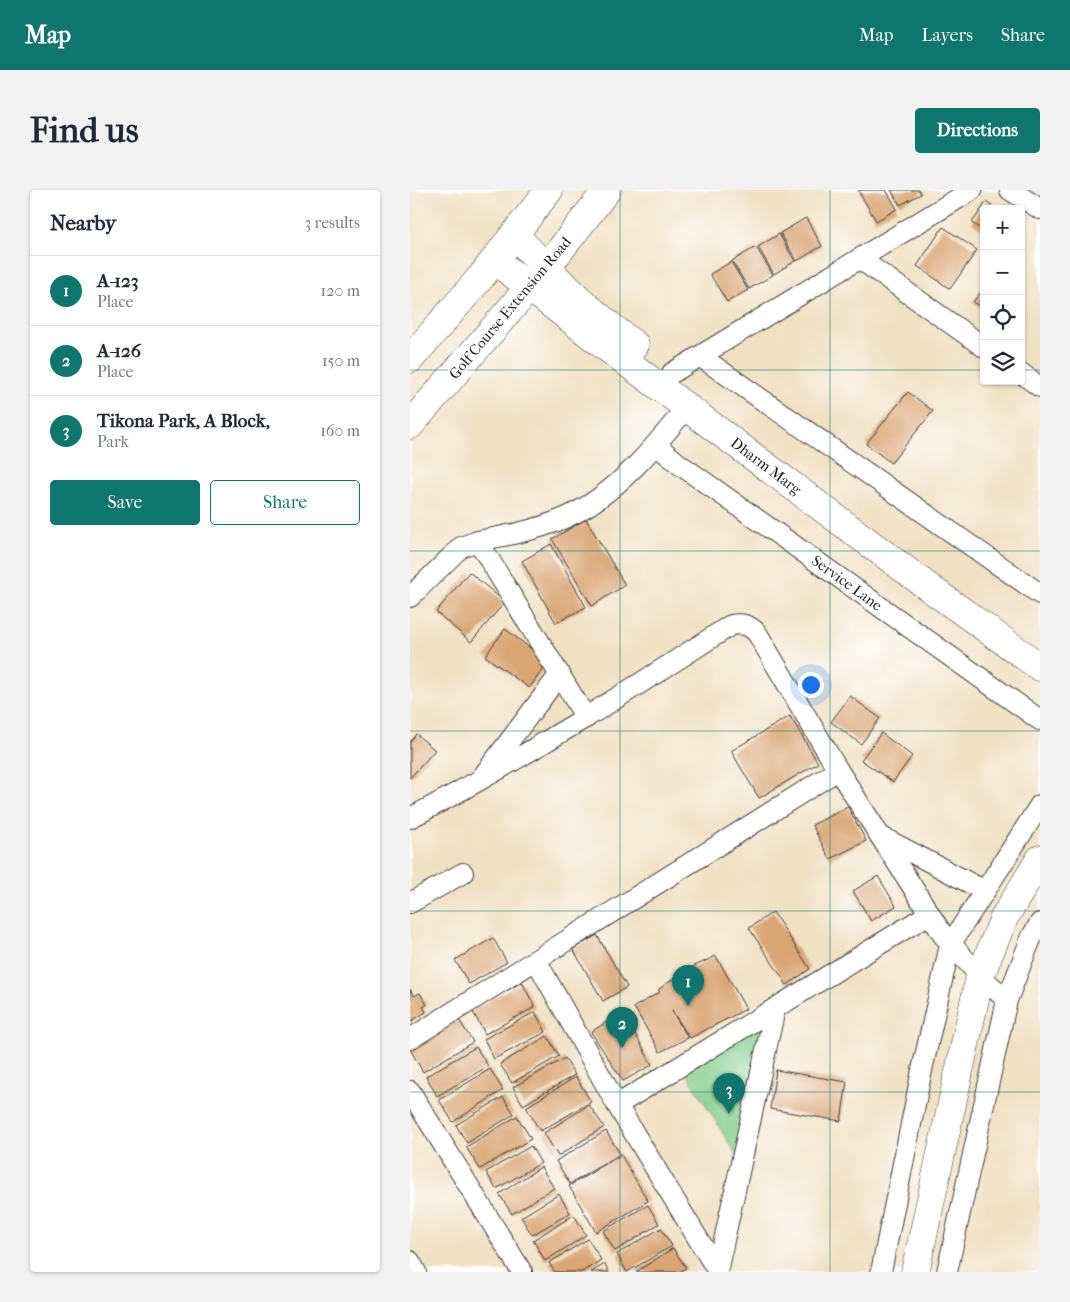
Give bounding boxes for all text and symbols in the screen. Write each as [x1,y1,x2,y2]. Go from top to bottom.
text: Map [25,21,71,49]
text: Map [859,25,893,46]
text: Layers [921,25,973,46]
text: Share [1001,25,1045,46]
button: Directions [915,108,1040,153]
text: Find us [30,110,139,151]
map controls [980,205,1025,385]
button: + [980,205,1025,250]
text: Nearby [50,211,116,235]
text: 3 results [304,213,360,232]
street label: Golf Course Extension Road [445,233,575,383]
button: − [980,250,1025,295]
text: A-123 [97,270,139,292]
text: 1 [63,281,69,300]
text: 120 m [321,281,360,300]
text: Place [97,292,133,311]
button: locate [980,295,1025,340]
text: A-126 [97,340,141,362]
button: layers [980,340,1025,385]
text: 2 [62,351,70,370]
text: 150 m [322,351,360,370]
text: Place [97,362,133,381]
text: Tikona Park, A Block, [97,410,270,432]
text: 3 [63,421,69,440]
text: 160 m [320,421,360,440]
text: Park [97,432,129,451]
street label: Dharm Marg [727,434,806,499]
button: Save [50,480,200,525]
button: Share [210,480,360,525]
street label: Service Lane [808,551,886,615]
your location [798,672,824,698]
pin: 1 [672,965,704,1006]
pin: 2 [606,1007,638,1048]
pin: 3 [713,1073,745,1114]

